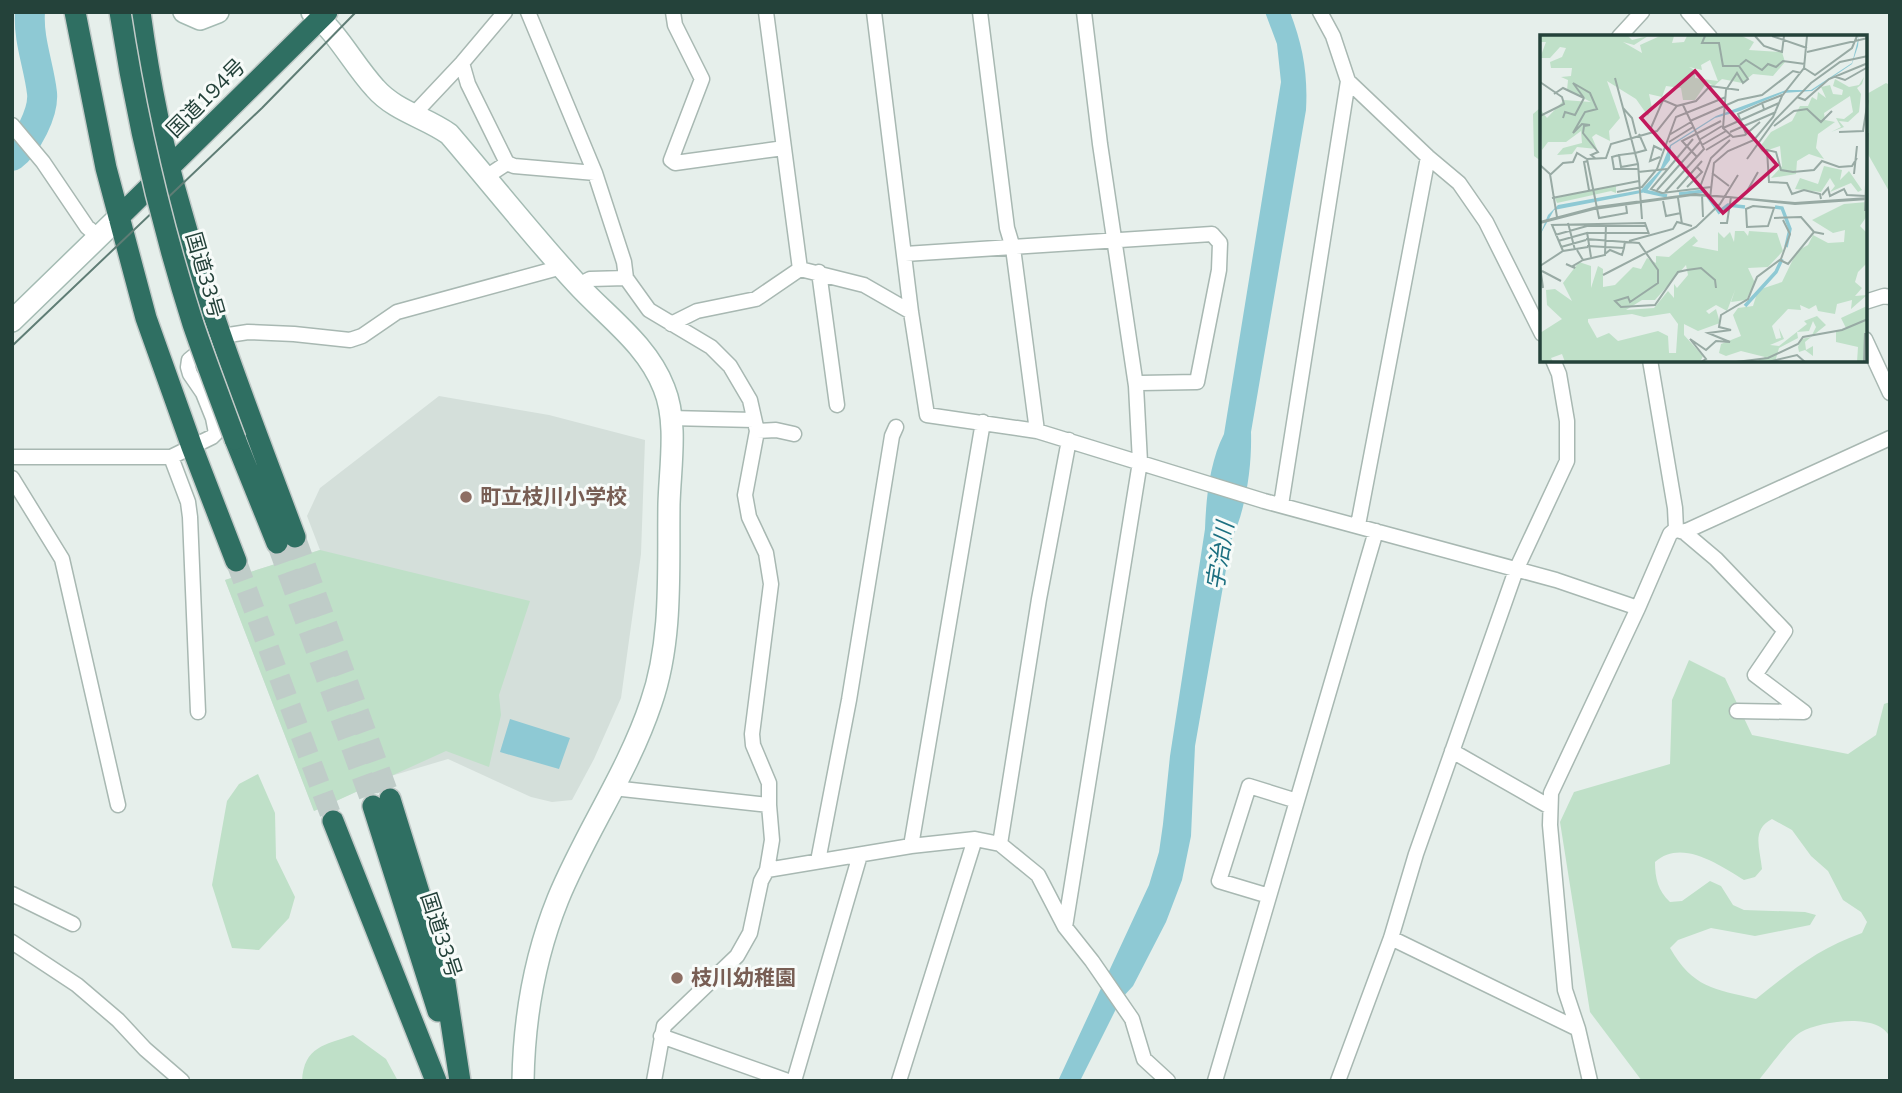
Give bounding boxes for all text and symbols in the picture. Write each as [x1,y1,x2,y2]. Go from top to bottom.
inset map [1540,35,1867,362]
street label: 国道194号 [160,52,250,142]
street label: 国道33号 [181,229,231,321]
place label: 町立枝川小学校 [480,483,627,509]
marker: 町立枝川小学校 [458,489,474,505]
water label: 宇治川 [1200,517,1240,592]
street label: 国道33号 [416,889,468,981]
place label: 枝川幼稚園 [691,964,796,990]
marker: 枝川幼稚園 [669,970,685,986]

